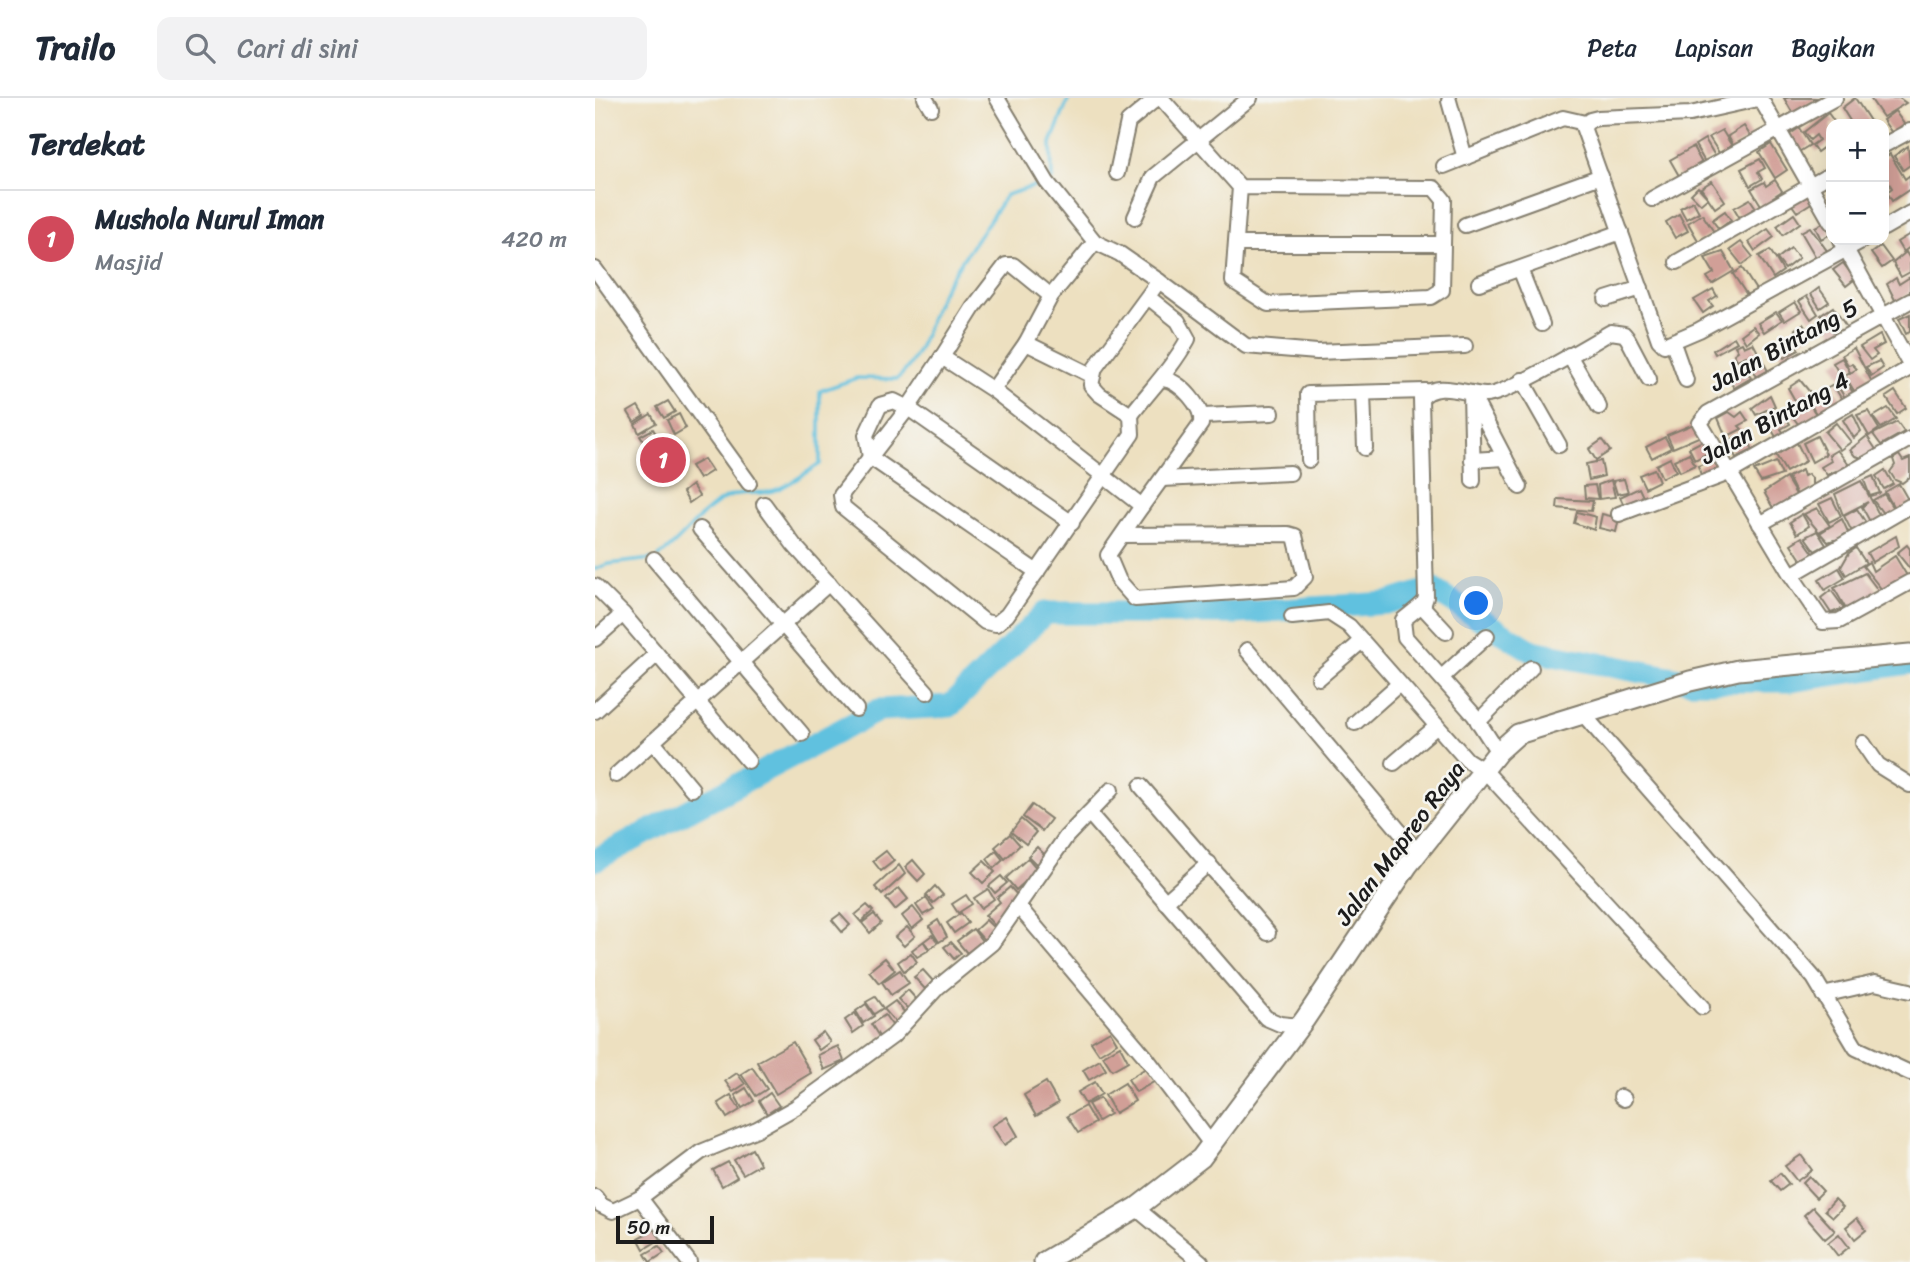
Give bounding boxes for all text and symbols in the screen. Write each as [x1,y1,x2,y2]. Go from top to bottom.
search box [157,17,647,80]
text: Trailo [35,19,115,77]
text: Cari di sini [237,25,358,71]
text: Peta [1587,27,1637,69]
text: Lapisan [1675,27,1753,69]
text: Bagikan [1791,27,1875,69]
icon: search [181,29,219,67]
text: Terdekat [28,117,145,171]
map controls [1826,119,1889,245]
button: + [1826,119,1889,182]
button: − [1826,182,1889,245]
text: Mushola Nurul Iman [95,196,324,242]
text: 1 [46,219,56,260]
text: 420 m [501,219,567,260]
text: Masjid [95,242,162,283]
street label: Jalan Bintang 5 [1701,287,1866,404]
street label: Jalan Bintang 4 [1692,360,1857,477]
pin: 1 [640,434,686,486]
your location [1459,586,1493,620]
street label: Jalan Mapreo Raya [1323,751,1476,936]
text: 50 m [627,1211,670,1244]
scale bar [616,1213,714,1245]

